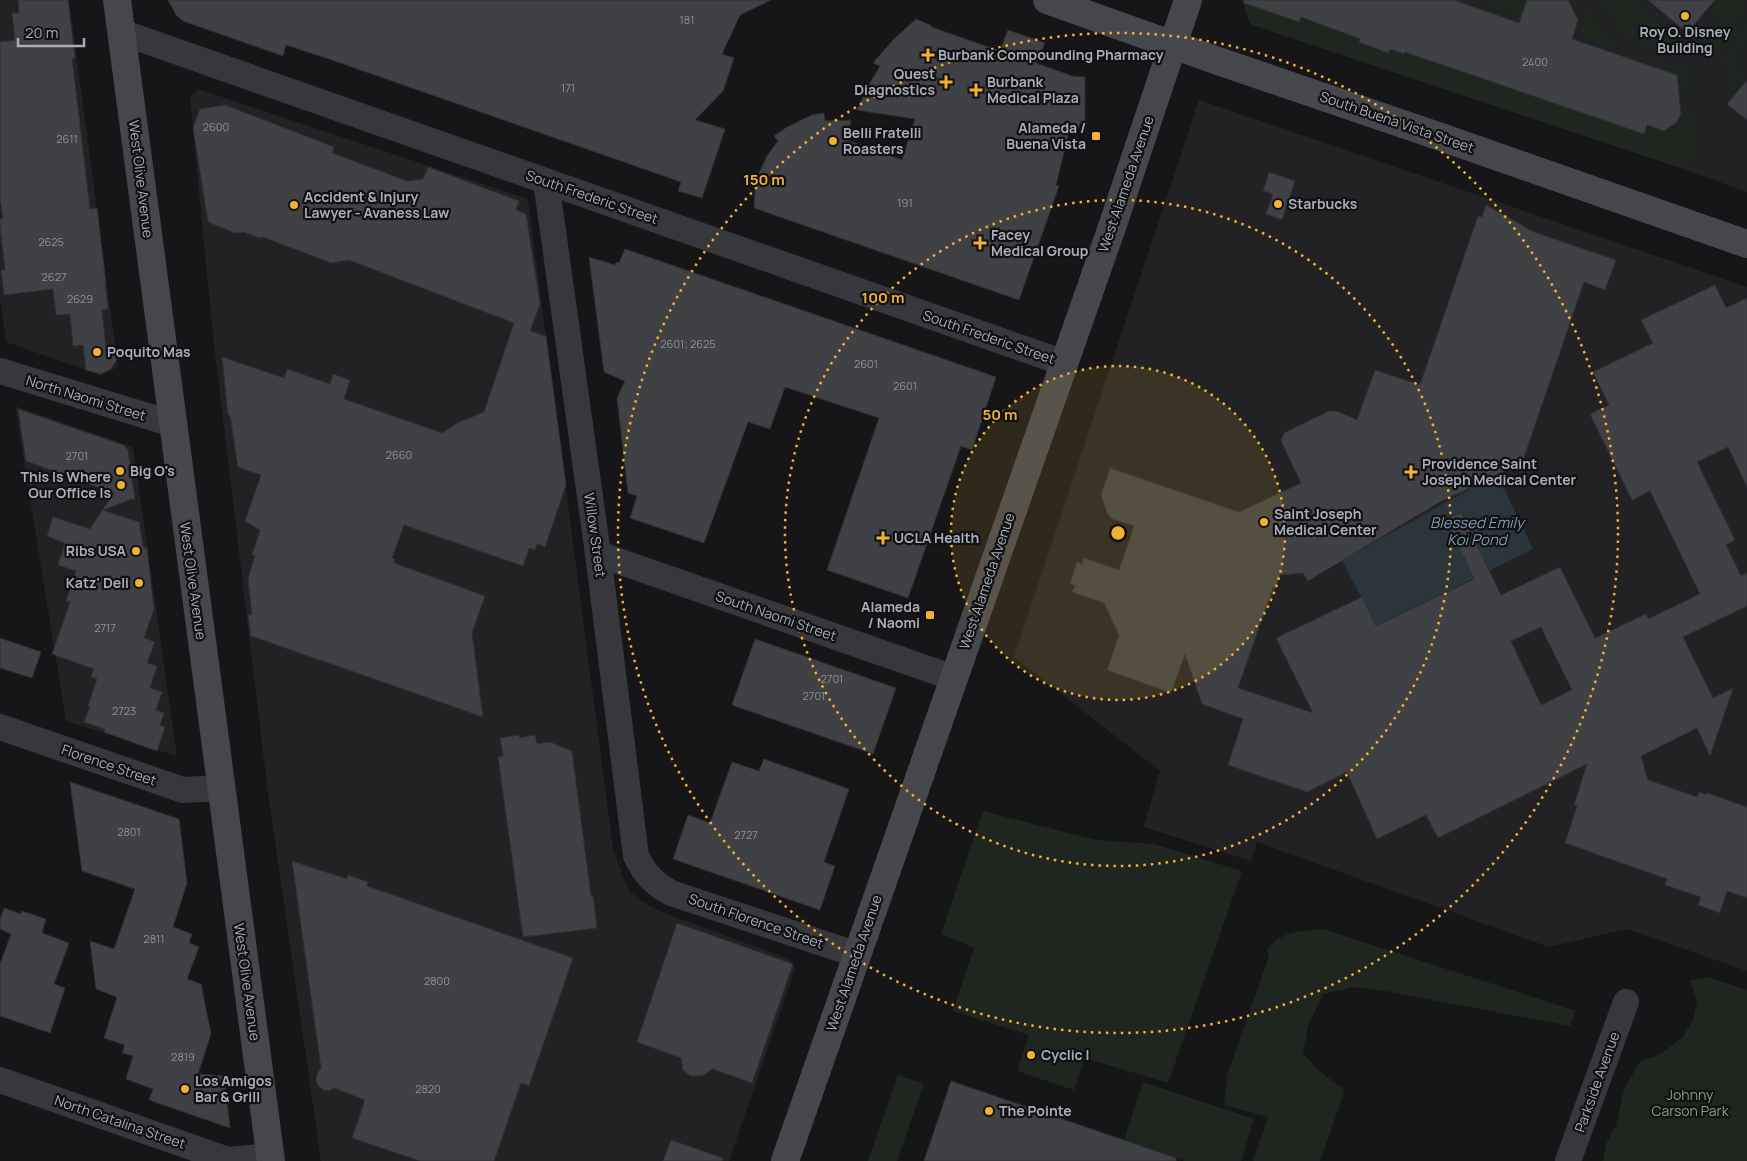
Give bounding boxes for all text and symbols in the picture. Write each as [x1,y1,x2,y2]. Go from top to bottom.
marker: Roy O. Disney Building [1679,10,1691,22]
house number: 181 [680,12,694,27]
scale bar [18,15,84,47]
text: 20 m [25,22,58,43]
place label: Roy O. Disney Building [1639,22,1731,57]
place label: Burbank Compounding Pharmacy [938,45,1164,64]
marker: Burbank Compounding Pharmacy [922,49,934,61]
house number: 2400 [1522,54,1548,69]
place label: Quest Diagnostics [854,64,935,99]
place label: Burbank Medical Plaza [987,72,1079,107]
marker: Quest Diagnostics [939,75,953,89]
house number: 171 [561,80,575,95]
marker: Burbank Medical Plaza [969,83,983,97]
street label: South Buena Vista Street [1318,86,1477,157]
street label: West Alameda Avenue [1093,113,1158,254]
place label: Alameda / Buena Vista [1006,118,1086,153]
street label: West Olive Avenue [125,119,158,239]
house number: 2600 [203,119,229,134]
place label: Belli Fratelli Roasters [843,123,922,158]
marker: Alameda / Buena Vista [1090,130,1102,142]
house number: 2611 [56,131,78,146]
marker: Belli Fratelli Roasters [827,135,839,147]
street label: South Frederic Street [524,165,661,228]
text: 150 m [743,169,785,190]
place label: Accident & Injury Lawyer - Avaness Law [304,187,449,222]
place label: Starbucks [1288,194,1358,213]
house number: 191 [897,195,913,210]
marker: Starbucks [1272,198,1284,210]
marker: Accident & Injury Lawyer - Avaness Law [288,199,300,211]
place label: Facey Medical Group [991,225,1089,260]
house number: 2625 [38,234,64,249]
marker: Facey Medical Group [973,236,987,250]
house number: 2627 [42,269,66,284]
text: 100 m [862,287,904,308]
house number: 2629 [67,291,93,306]
street label: South Frederic Street [921,305,1058,368]
house number: 2601; 2625 [660,336,716,351]
place label: Poquito Mas [107,342,191,361]
marker: Poquito Mas [91,346,103,358]
house number: 2601 [854,356,878,371]
street label: North Naomi Street [24,370,149,425]
house number: 2601 [893,378,917,393]
text: 50 m [982,404,1018,425]
house number: 2660 [386,447,412,462]
house number: 2701 [66,448,88,463]
place label: Providence Saint Joseph Medical Center [1422,454,1577,489]
place label: Big O's [130,461,175,480]
marker: Big O's [114,465,126,477]
marker: Providence Saint Joseph Medical Center [1404,465,1418,479]
place label: This Is Where Our Office Is [20,467,111,502]
marker: This Is Where Our Office Is [115,479,127,491]
street label: Willow Street [580,491,611,579]
place label: Saint Joseph Medical Center [1274,504,1377,539]
street label: West Alameda Avenue [954,510,1019,651]
water label: Blessed Emily Koi Pond [1430,512,1526,550]
marker: Saint Joseph Medical Center [1258,516,1270,528]
street label: West Olive Avenue [176,521,211,641]
centre of rings [1109,524,1127,542]
place label: UCLA Health [894,528,979,547]
marker: UCLA Health [876,531,890,545]
place label: Ribs USA [66,541,127,560]
marker: Ribs USA [130,545,142,557]
place label: Katz' Deli [66,573,129,592]
marker: Katz' Deli [133,577,145,589]
street label: South Naomi Street [713,586,839,645]
place label: Alameda / Naomi [861,597,920,632]
marker: Alameda / Naomi [924,609,936,621]
house number: 2717 [94,620,116,635]
house number: 2701 [821,671,843,686]
house number: 2701 [803,688,825,703]
house number: 2723 [112,703,136,718]
street label: Florence Street [59,739,160,790]
house number: 2801 [117,824,141,839]
house number: 2727 [734,827,758,842]
street label: South Florence Street [686,889,826,953]
street label: West Alameda Avenue [821,892,886,1033]
street label: West Olive Avenue [230,922,265,1042]
house number: 2811 [143,931,165,946]
house number: 2800 [424,973,450,988]
street label: Parkside Avenue [1570,1029,1624,1135]
place label: Cyclic I [1041,1045,1089,1064]
house number: 2819 [171,1049,195,1064]
marker: Cyclic I [1025,1049,1037,1061]
place label: Los Amigos Bar & Grill [195,1071,272,1106]
house number: 2820 [415,1081,441,1096]
marker: Los Amigos Bar & Grill [179,1083,191,1095]
park label: Johnny Carson Park [1651,1085,1730,1120]
street label: North Catalina Street [52,1090,189,1153]
place label: The Pointe [999,1101,1072,1120]
marker: The Pointe [983,1105,995,1117]

